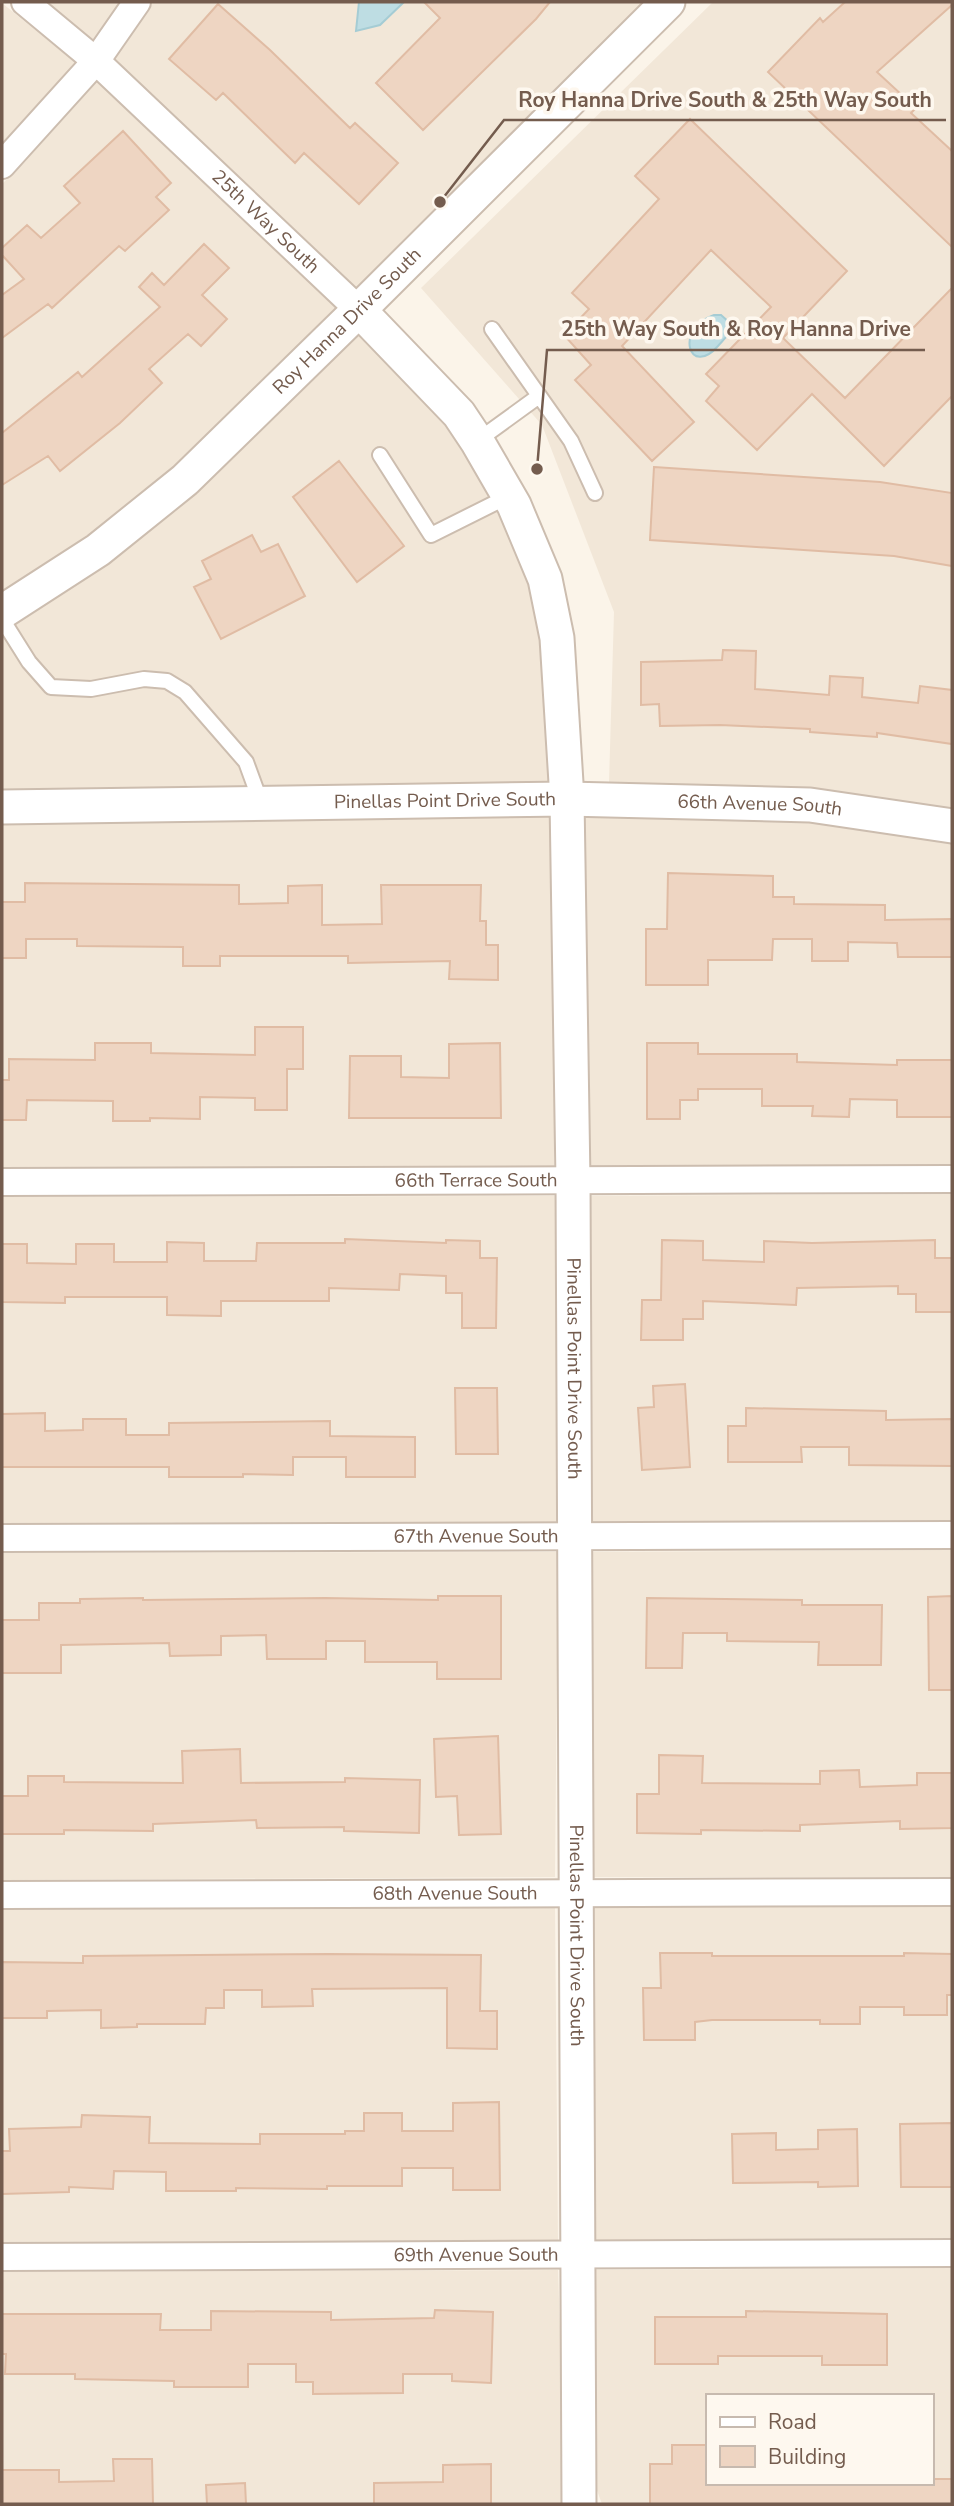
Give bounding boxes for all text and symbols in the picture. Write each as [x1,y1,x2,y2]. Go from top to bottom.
callout: Roy Hanna Drive South & 25th Way South [504,78,946,120]
text: Roy Hanna Drive South & 25th Way South [518,86,932,114]
street label: 25th Way South [206,164,325,279]
street label: Roy Hanna Drive South [267,242,427,400]
callout: 25th Way South & Roy Hanna Drive [547,308,925,350]
text: 25th Way South & Roy Hanna Drive [561,315,911,343]
street label: Pinellas Point Drive South [334,786,556,815]
street label: 66th Avenue South [677,789,844,823]
street label: 66th Terrace South [395,1167,557,1194]
street label: Pinellas Point Drive South [560,1257,587,1480]
street label: 67th Avenue South [393,1523,559,1550]
street label: Pinellas Point Drive South [563,1824,590,2047]
street label: 68th Avenue South [372,1880,538,1907]
street label: 69th Avenue South [393,2242,559,2268]
legend [706,2394,933,2485]
text: Road [768,2408,817,2436]
text: Building [768,2443,846,2471]

